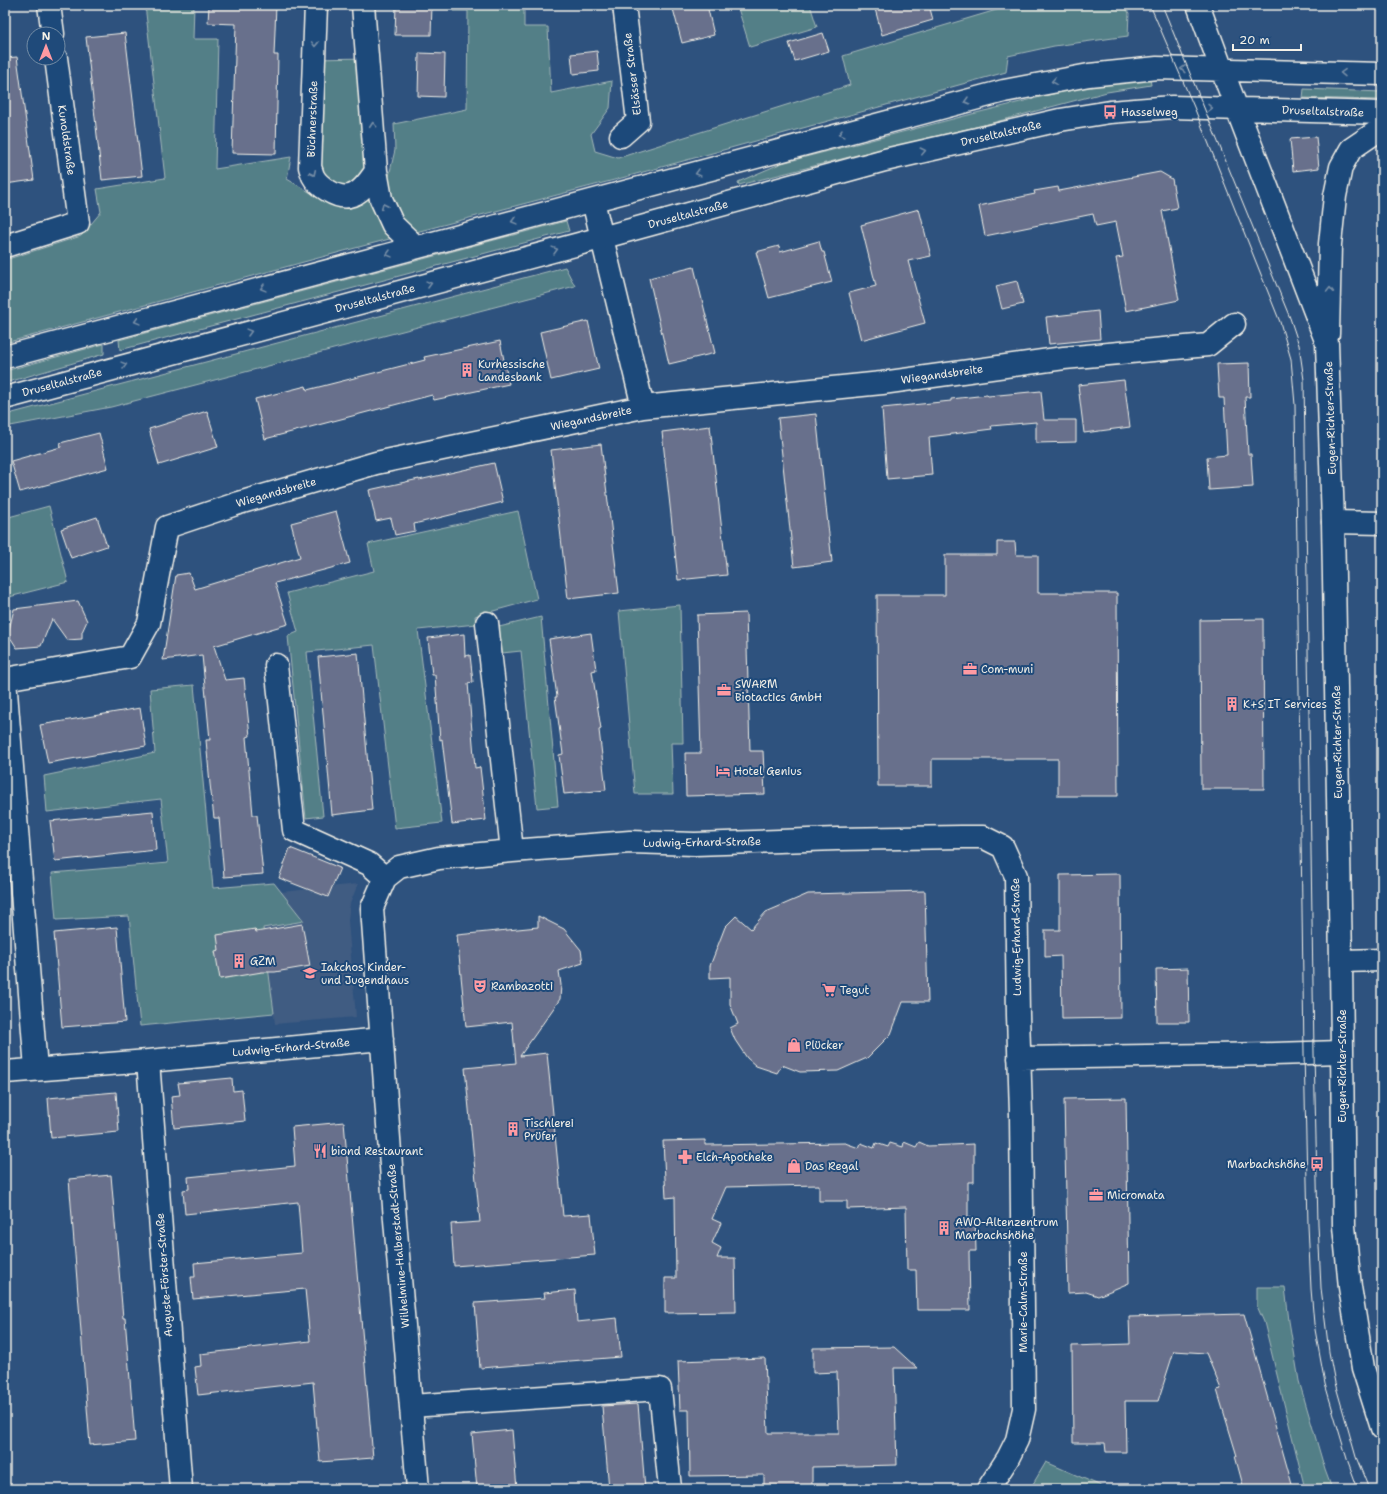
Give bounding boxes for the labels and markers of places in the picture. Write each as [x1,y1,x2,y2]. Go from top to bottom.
bus stop icon: Hasselweg [1102,104,1118,120]
place label: Hasselweg [1121,105,1178,120]
place label: Kurhessische Landesbank [478,357,545,385]
building icon: Kurhessische Landesbank [459,362,475,378]
office icon: Com-muni [962,661,978,677]
place label: Com-muni [981,662,1033,677]
place label: SWARM Biotactics GmbH [735,677,822,705]
office icon: SWARM Biotactics GmbH [716,682,732,698]
building icon: K+S IT Services [1224,696,1240,712]
place label: K+S IT Services [1243,697,1327,712]
hotel icon: Hotel Genius [715,763,731,779]
place label: Hotel Genius [734,764,802,779]
building icon: GZM [231,953,247,969]
place label: GZM [250,954,276,969]
place label: Iakchos Kinder- und Jugendhaus [321,960,409,988]
school or university icon: Iakchos Kinder- und Jugendhaus [302,965,318,981]
theatre icon: Rambazotti [472,978,488,994]
place label: Rambazotti [491,979,553,994]
supermarket icon: Tegut [821,982,837,998]
place label: Tegut [840,983,870,998]
shop icon: Plücker [786,1037,802,1053]
place label: Plücker [805,1038,843,1053]
place label: Tischlerei Prüfer [524,1116,574,1144]
building icon: Tischlerei Prüfer [505,1121,521,1137]
restaurant icon: biond Restaurant [312,1143,328,1159]
place label: biond Restaurant [331,1144,423,1159]
pharmacy icon: Elch-Apotheke [677,1149,693,1165]
place label: Elch-Apotheke [696,1150,773,1165]
bus stop icon: Marbachshöhe [1309,1156,1325,1172]
place label: Marbachshöhe [1227,1157,1306,1172]
shop icon: Das Regal [786,1158,802,1174]
place label: Das Regal [805,1159,859,1174]
office icon: Micromata [1088,1187,1104,1203]
place label: Micromata [1107,1188,1165,1203]
place label: AWO-Altenzentrum Marbachshöhe [955,1215,1059,1243]
building icon: AWO-Altenzentrum Marbachshöhe [936,1220,952,1236]

